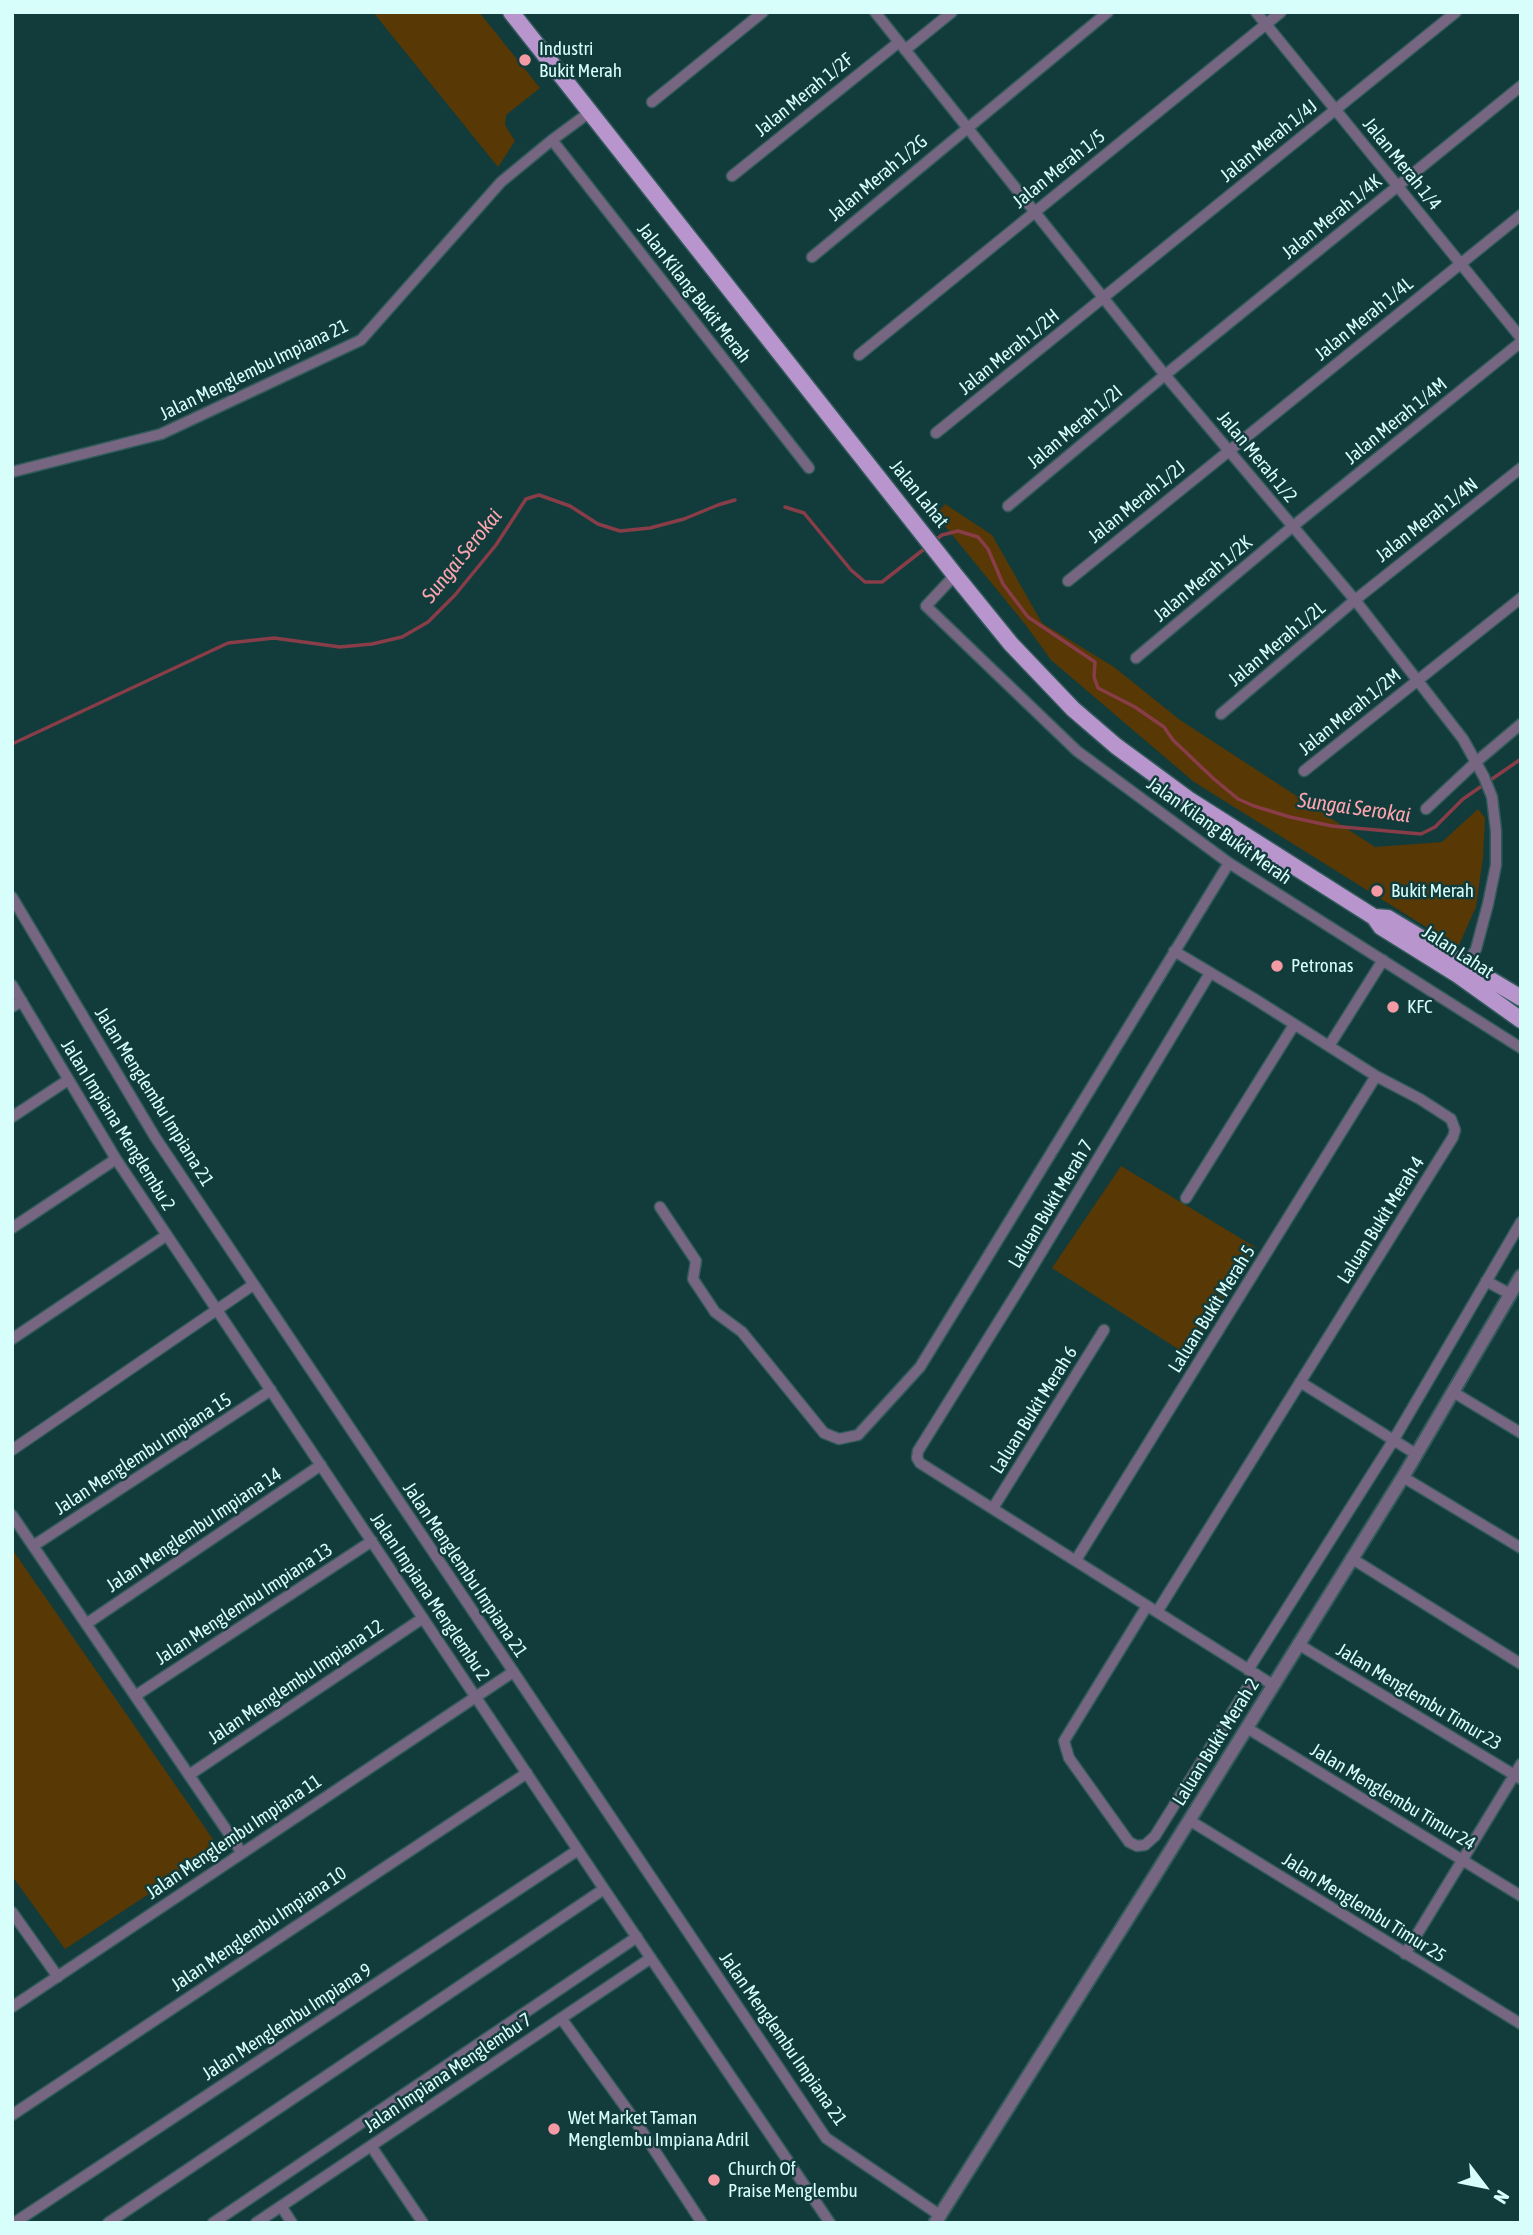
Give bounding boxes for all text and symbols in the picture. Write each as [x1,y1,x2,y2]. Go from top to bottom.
place label: Industri Bukit Merah [539,38,622,82]
street label: Jalan Merah 1/2F [750,48,858,142]
marker: Industri Bukit Merah [517,52,533,68]
street label: Jalan Merah 1/4J [1216,95,1322,187]
street label: Jalan Merah 1/4 [1358,113,1446,215]
street label: Jalan Merah 1/5 [1008,125,1110,213]
street label: Jalan Merah 1/2G [824,130,932,226]
street label: Jalan Merah 1/4K [1278,170,1386,264]
street label: Jalan Kilang Bukit Merah [632,219,756,367]
street label: Jalan Merah 1/4L [1310,273,1418,365]
street label: Jalan Merah 1/2H [954,304,1064,400]
street label: Jalan Menglembu Impiana 21 [156,314,352,426]
street label: Jalan Merah 1/4M [1340,373,1452,469]
street label: Jalan Merah 1/2I [1023,381,1127,473]
street label: Jalan Merah 1/2 [1212,407,1302,507]
street label: Jalan Lahat [885,456,953,532]
street label: Jalan Merah 1/2J [1084,456,1190,548]
street label: Jalan Merah 1/4N [1371,473,1483,567]
water label: Sungai Serokai [417,504,507,608]
street label: Jalan Merah 1/2K [1149,531,1257,627]
street label: Jalan Merah 1/2L [1224,597,1330,691]
street label: Jalan Merah 1/2M [1294,664,1406,760]
street label: Jalan Kilang Bukit Merah [1142,773,1296,889]
water label: Sungai Serokai [1296,788,1412,828]
place label: Bukit Merah [1391,880,1474,902]
marker: Bukit Merah [1369,883,1385,899]
street label: Jalan Lahat [1418,921,1498,983]
place label: Petronas [1291,955,1354,977]
marker: Petronas [1269,958,1285,974]
place label: KFC [1407,996,1433,1018]
marker: KFC [1385,999,1401,1015]
street label: Jalan Menglembu Impiana 21 [90,1003,218,1191]
street label: Jalan Impiana Menglembu 2 [56,1035,180,1215]
street label: Laluan Bukit Merah 7 [1004,1136,1098,1272]
street label: Laluan Bukit Merah 4 [1333,1152,1429,1288]
street label: Laluan Bukit Merah 5 [1164,1241,1260,1377]
street label: Laluan Bukit Merah 6 [986,1342,1082,1478]
street label: Jalan Menglembu Impiana 15 [50,1388,236,1520]
street label: Jalan Menglembu Impiana 14 [102,1463,286,1597]
street label: Jalan Menglembu Impiana 21 [398,1478,532,1662]
street label: Jalan Impiana Menglembu 2 [365,1509,495,1685]
street label: Jalan Menglembu Impiana 13 [151,1538,337,1670]
street label: Jalan Menglembu Impiana 12 [204,1615,388,1749]
street label: Jalan Menglembu Timur 23 [1332,1639,1506,1755]
street label: Laluan Bukit Merah 2 [1168,1674,1264,1810]
street label: Jalan Menglembu Timur 24 [1306,1739,1480,1855]
street label: Jalan Menglembu Impiana 11 [142,1770,326,1904]
street label: Jalan Menglembu Timur 25 [1278,1848,1450,1968]
street label: Jalan Menglembu Impiana 10 [167,1862,351,1996]
street label: Jalan Menglembu Impiana 21 [714,1948,852,2130]
street label: Jalan Menglembu Impiana 9 [198,1959,376,2085]
street label: Jalan Impiana Menglembu 7 [360,2008,536,2138]
place label: Wet Market Taman Menglembu Impiana Adril [568,2107,749,2151]
marker: Wet Market Taman Menglembu Impiana Adril [546,2121,562,2137]
north arrow [1449,2151,1519,2221]
place label: Church Of Praise Menglembu [728,2158,858,2202]
marker: Church Of Praise Menglembu [706,2172,722,2188]
text: N [1490,2187,1514,2208]

